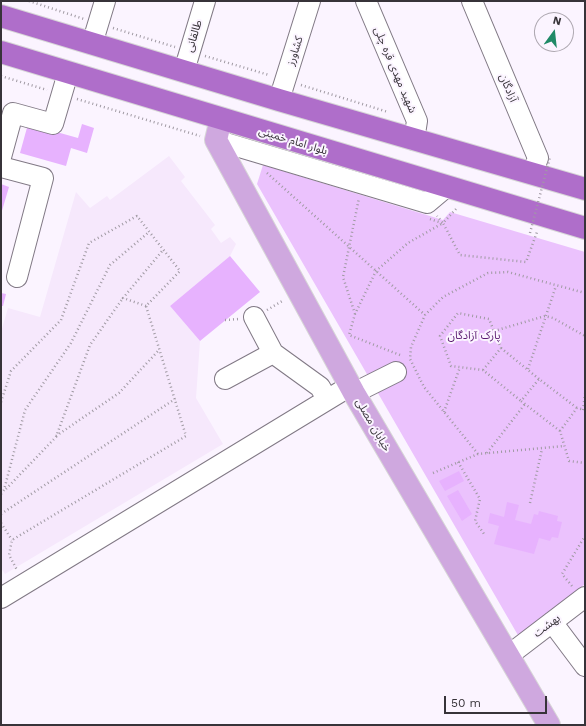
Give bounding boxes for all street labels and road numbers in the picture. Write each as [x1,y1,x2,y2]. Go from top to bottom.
street label: طالقانی [183,18,205,54]
street label: شهید مهدی قره چلی [371,25,419,115]
street label: کشاورز [284,35,306,67]
street label: آزادگان [496,72,520,104]
street label: بلوار امام خمینی [257,124,329,158]
street label: خیابان مصلی [353,396,393,454]
street label: بهشت [531,612,563,640]

